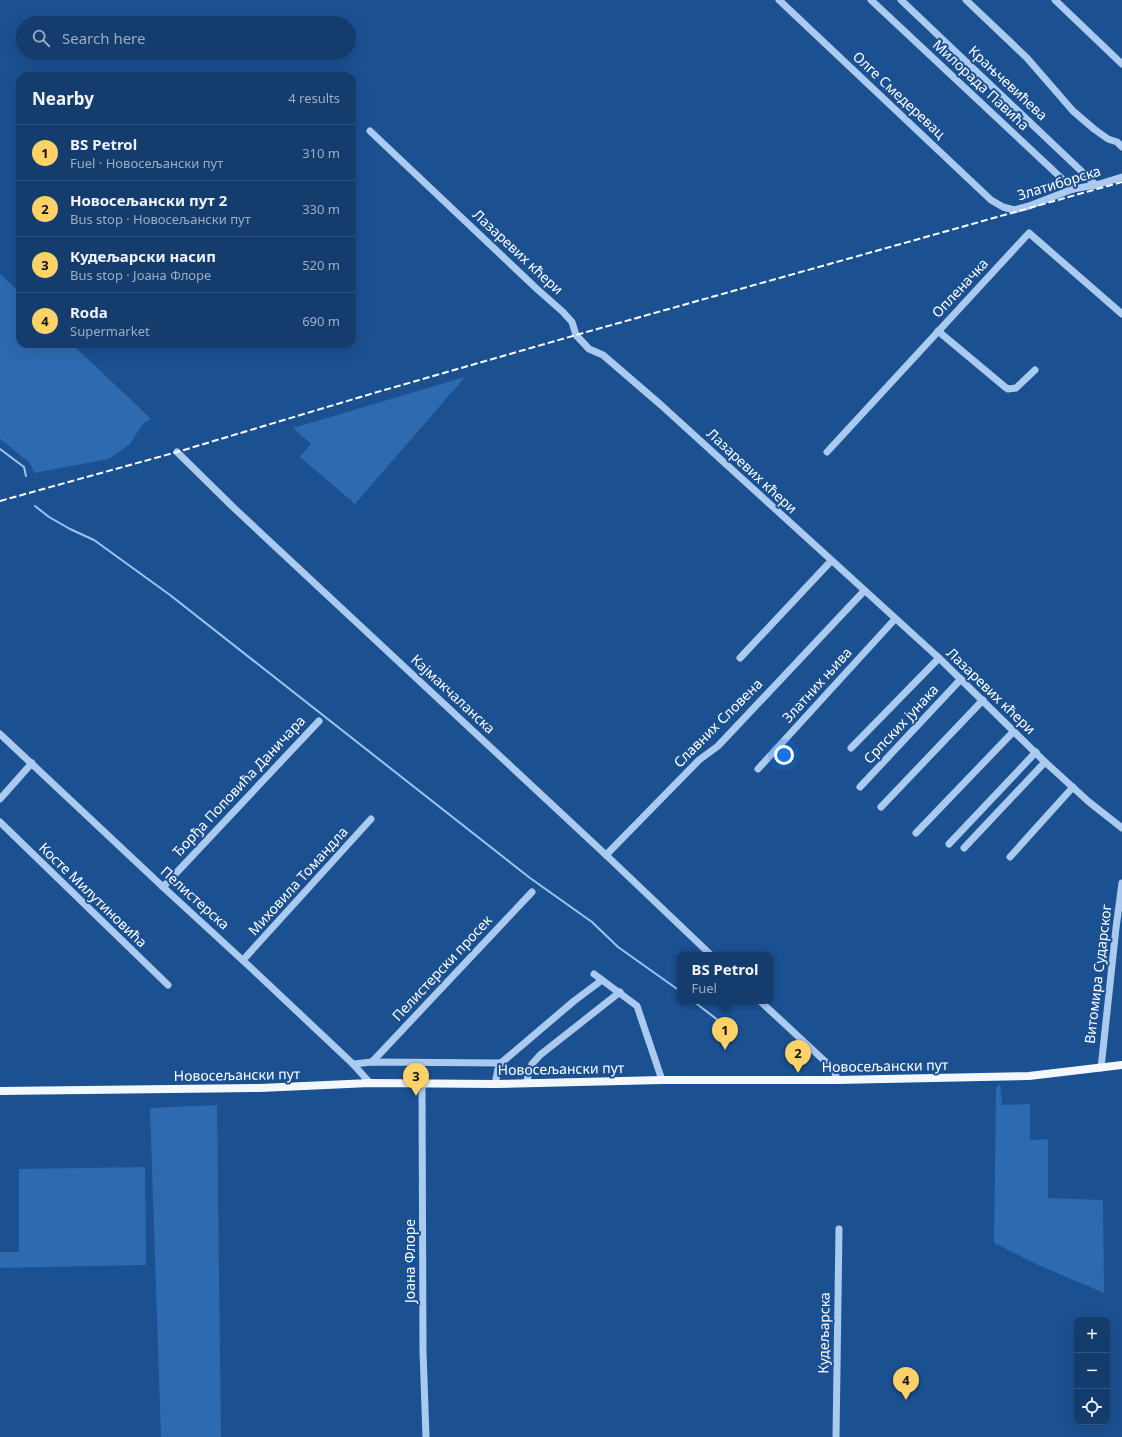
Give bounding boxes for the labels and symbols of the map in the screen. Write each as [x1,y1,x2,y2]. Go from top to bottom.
street label: Милорада Павића [929,35,1034,134]
street label: Крањчевићева [965,41,1052,124]
street label: Олге Смедеревац [849,47,950,143]
street label: Златиборска [1015,161,1103,204]
street label: Лазаревих кћери [469,205,568,298]
street label: Опленачка [927,254,992,321]
street label: Лазаревих кћери [703,424,802,517]
street label: Златних њива [778,643,856,726]
street label: Лазаревих кћери [943,643,1040,738]
street label: Кајмакчаланска [407,650,499,737]
street label: Славних Словена [669,674,766,771]
street label: Српских јунака [859,680,942,767]
street label: Ђорђа Поповића Даничара [168,711,309,860]
your location [774,745,794,765]
street label: Миховила Томандла [244,822,352,939]
street label: Косте Милутиновића [35,838,151,951]
street label: Пелистерска [157,862,234,934]
street label: Витомира Сударског [1080,903,1115,1045]
street label: Пелистерски просек [388,910,496,1025]
pin: 1 [712,1017,738,1050]
pin: 2 [785,1040,811,1073]
street label: Новосељански пут [822,1055,949,1076]
street label: Новосељански пут [498,1058,625,1079]
pin: 3 [403,1063,429,1096]
street label: Новосељански пут [174,1064,301,1085]
street label: Јоана Флоре [400,1219,419,1305]
street label: Кудељарска [813,1292,834,1374]
pin: 4 [893,1367,919,1400]

